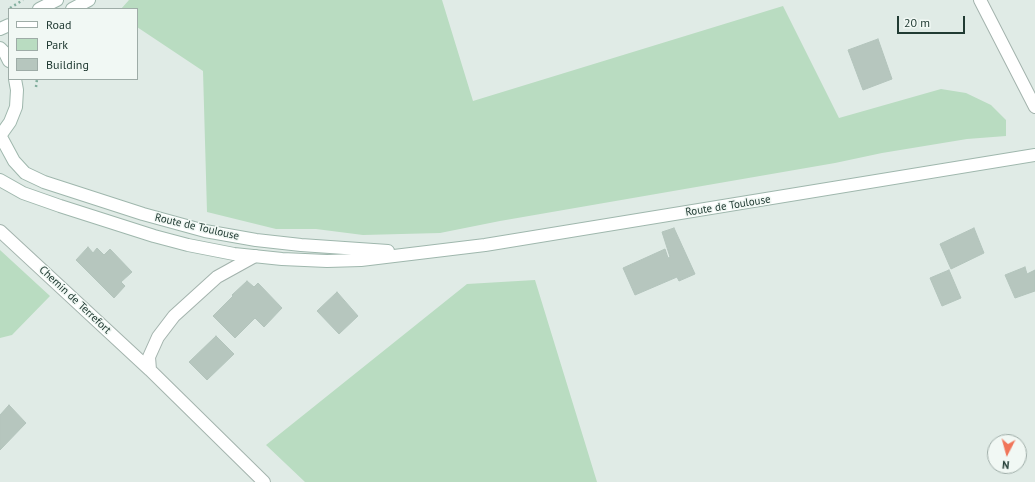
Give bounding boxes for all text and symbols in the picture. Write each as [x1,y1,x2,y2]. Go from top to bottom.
legend [8,8,138,80]
scale bar [899,8,967,34]
text: 20 m [904,15,930,30]
text: Road [46,17,71,32]
text: Park [46,37,68,52]
text: Building [46,57,89,72]
street label: Route de Toulouse [684,193,772,219]
street label: Route de Toulouse [154,211,240,243]
street label: Chemin de Terrefort [36,263,114,337]
north arrow [987,434,1027,474]
text: N [1002,458,1010,472]

